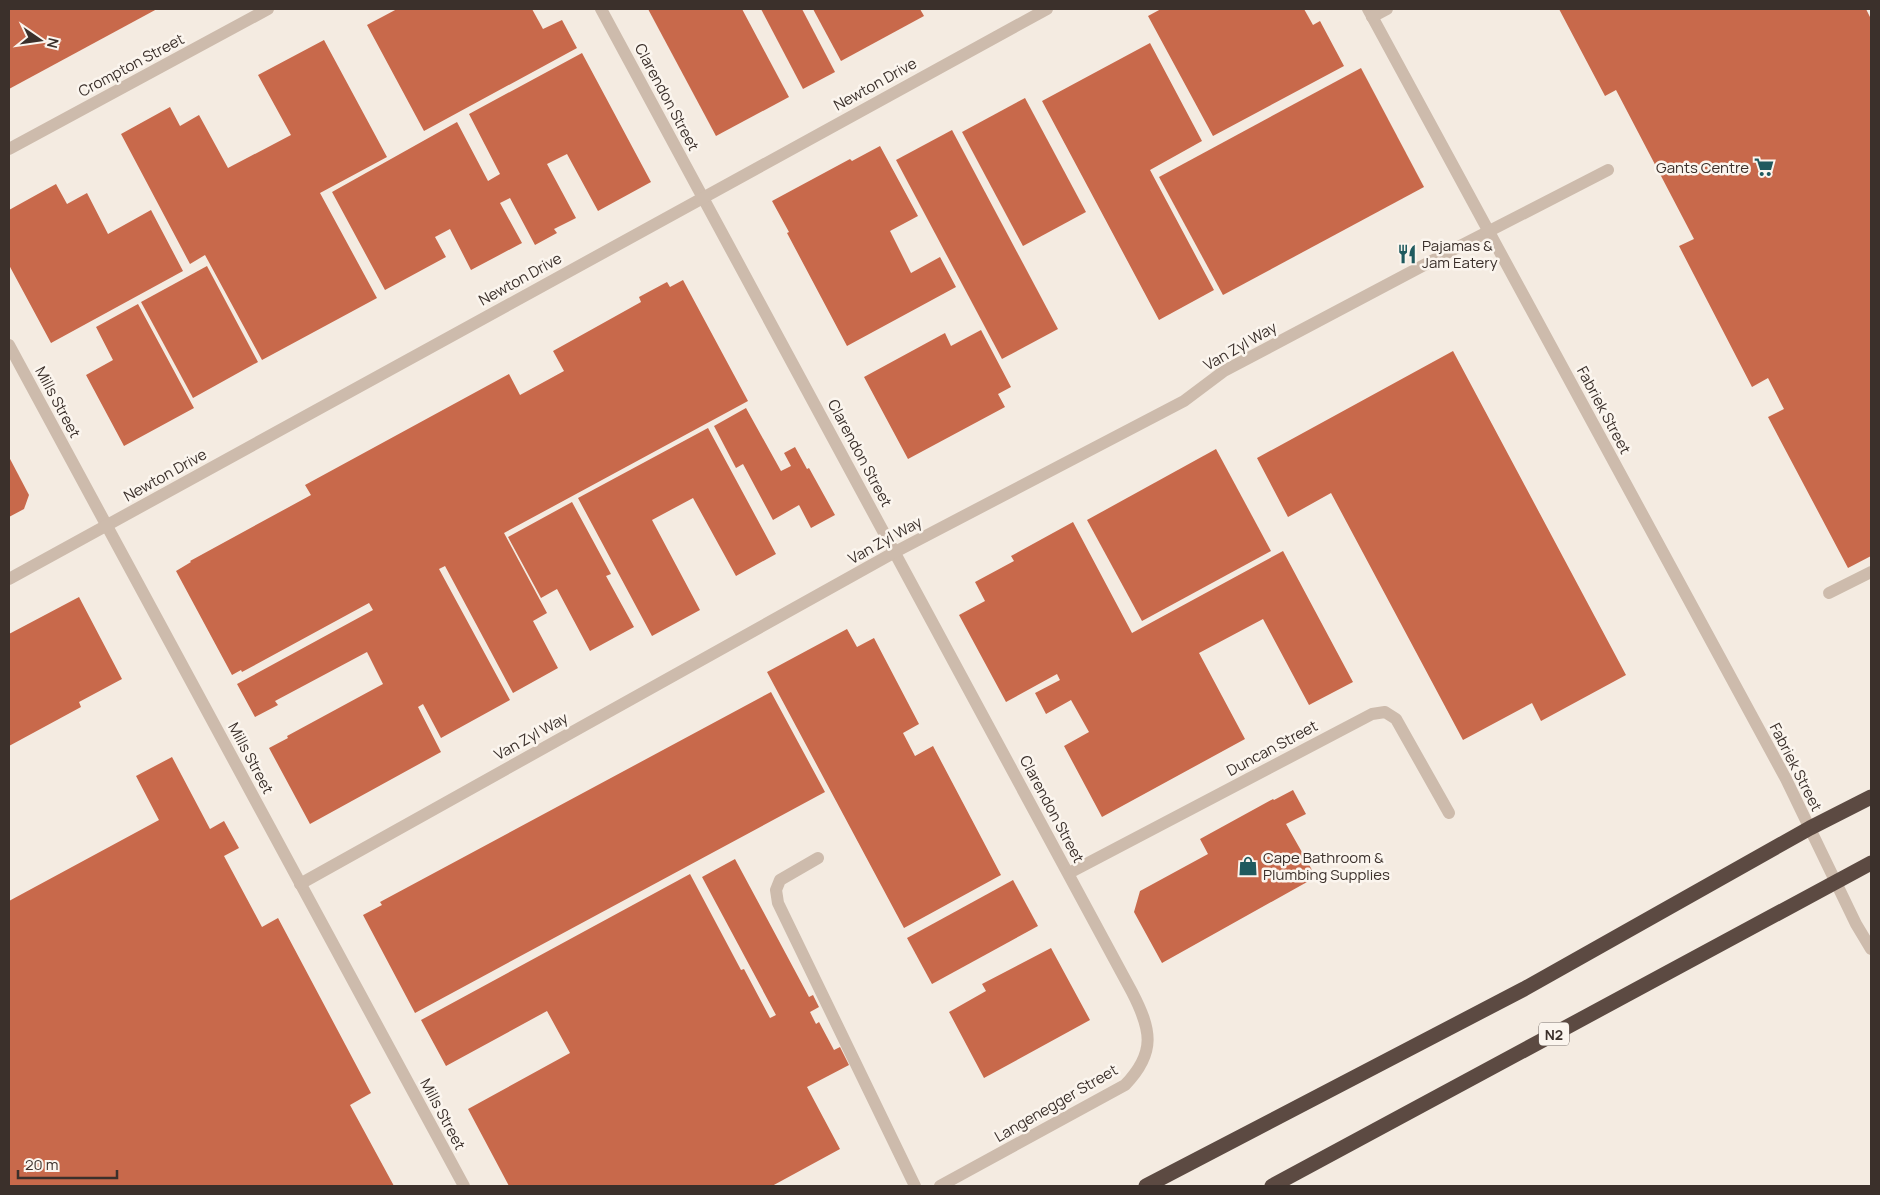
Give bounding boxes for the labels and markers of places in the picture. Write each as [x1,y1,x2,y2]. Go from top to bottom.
supermarket icon: Gants Centre [1753,156,1775,178]
place label: Gants Centre [1656,157,1749,178]
place label: Pajamas & Jam Eatery [1422,235,1498,273]
restaurant icon: Pajamas & Jam Eatery [1396,243,1418,265]
place label: Cape Bathroom & Plumbing Supplies [1263,847,1390,885]
shop icon: Cape Bathroom & Plumbing Supplies [1237,855,1259,877]

